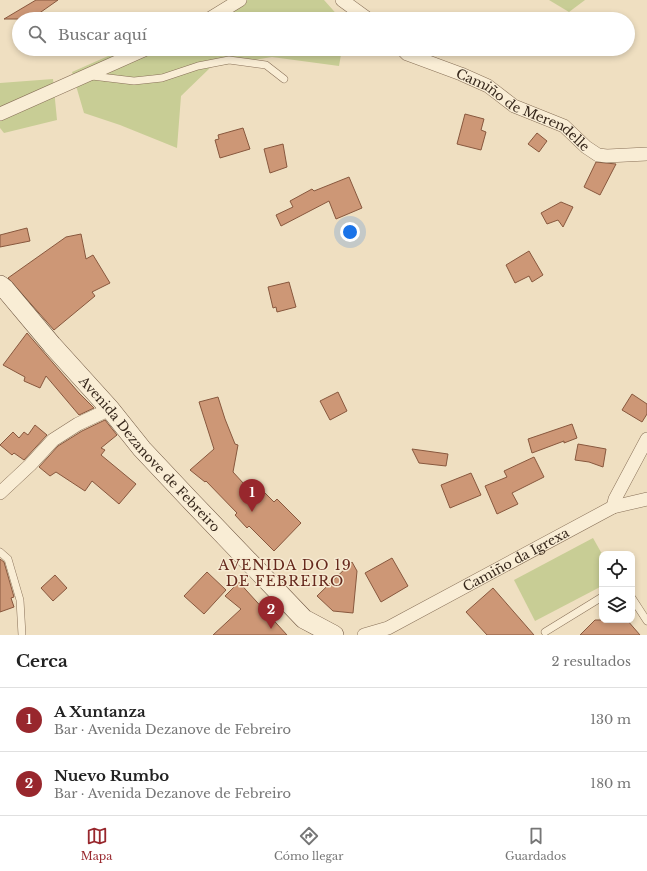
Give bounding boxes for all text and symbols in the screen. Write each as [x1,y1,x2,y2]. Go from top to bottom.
search box [12,12,635,56]
icon: search [26,23,48,45]
text: Buscar aquí [58,25,147,44]
street label: Camiño de Merendelle [453,65,593,155]
your location [340,222,360,242]
street label: Avenida Dezanove de Febreiro [75,372,224,536]
pin: 1 [239,479,265,512]
street label: Camiño da Igrexa [460,524,573,595]
map controls [599,551,635,623]
button: locate [599,551,635,587]
district label: AVENIDA DO 19 DE FEBREIRO [217,556,352,590]
button: layers [599,587,635,623]
pin: 2 [258,596,284,629]
text: Cerca [16,651,68,672]
text: 2 resultados [552,653,631,670]
text: A Xuntanza [54,702,146,721]
text: 1 [26,711,32,728]
text: 130 m [590,711,631,728]
text: Bar · Avenida Dezanove de Febreiro [54,721,291,738]
text: Nuevo Rumbo [54,766,169,785]
text: 2 [25,775,33,792]
text: 180 m [590,775,631,792]
text: Bar · Avenida Dezanove de Febreiro [54,785,291,802]
tab: Mapa [81,825,112,863]
tab: Cómo llegar [274,825,343,863]
tab: Guardados [505,825,566,863]

